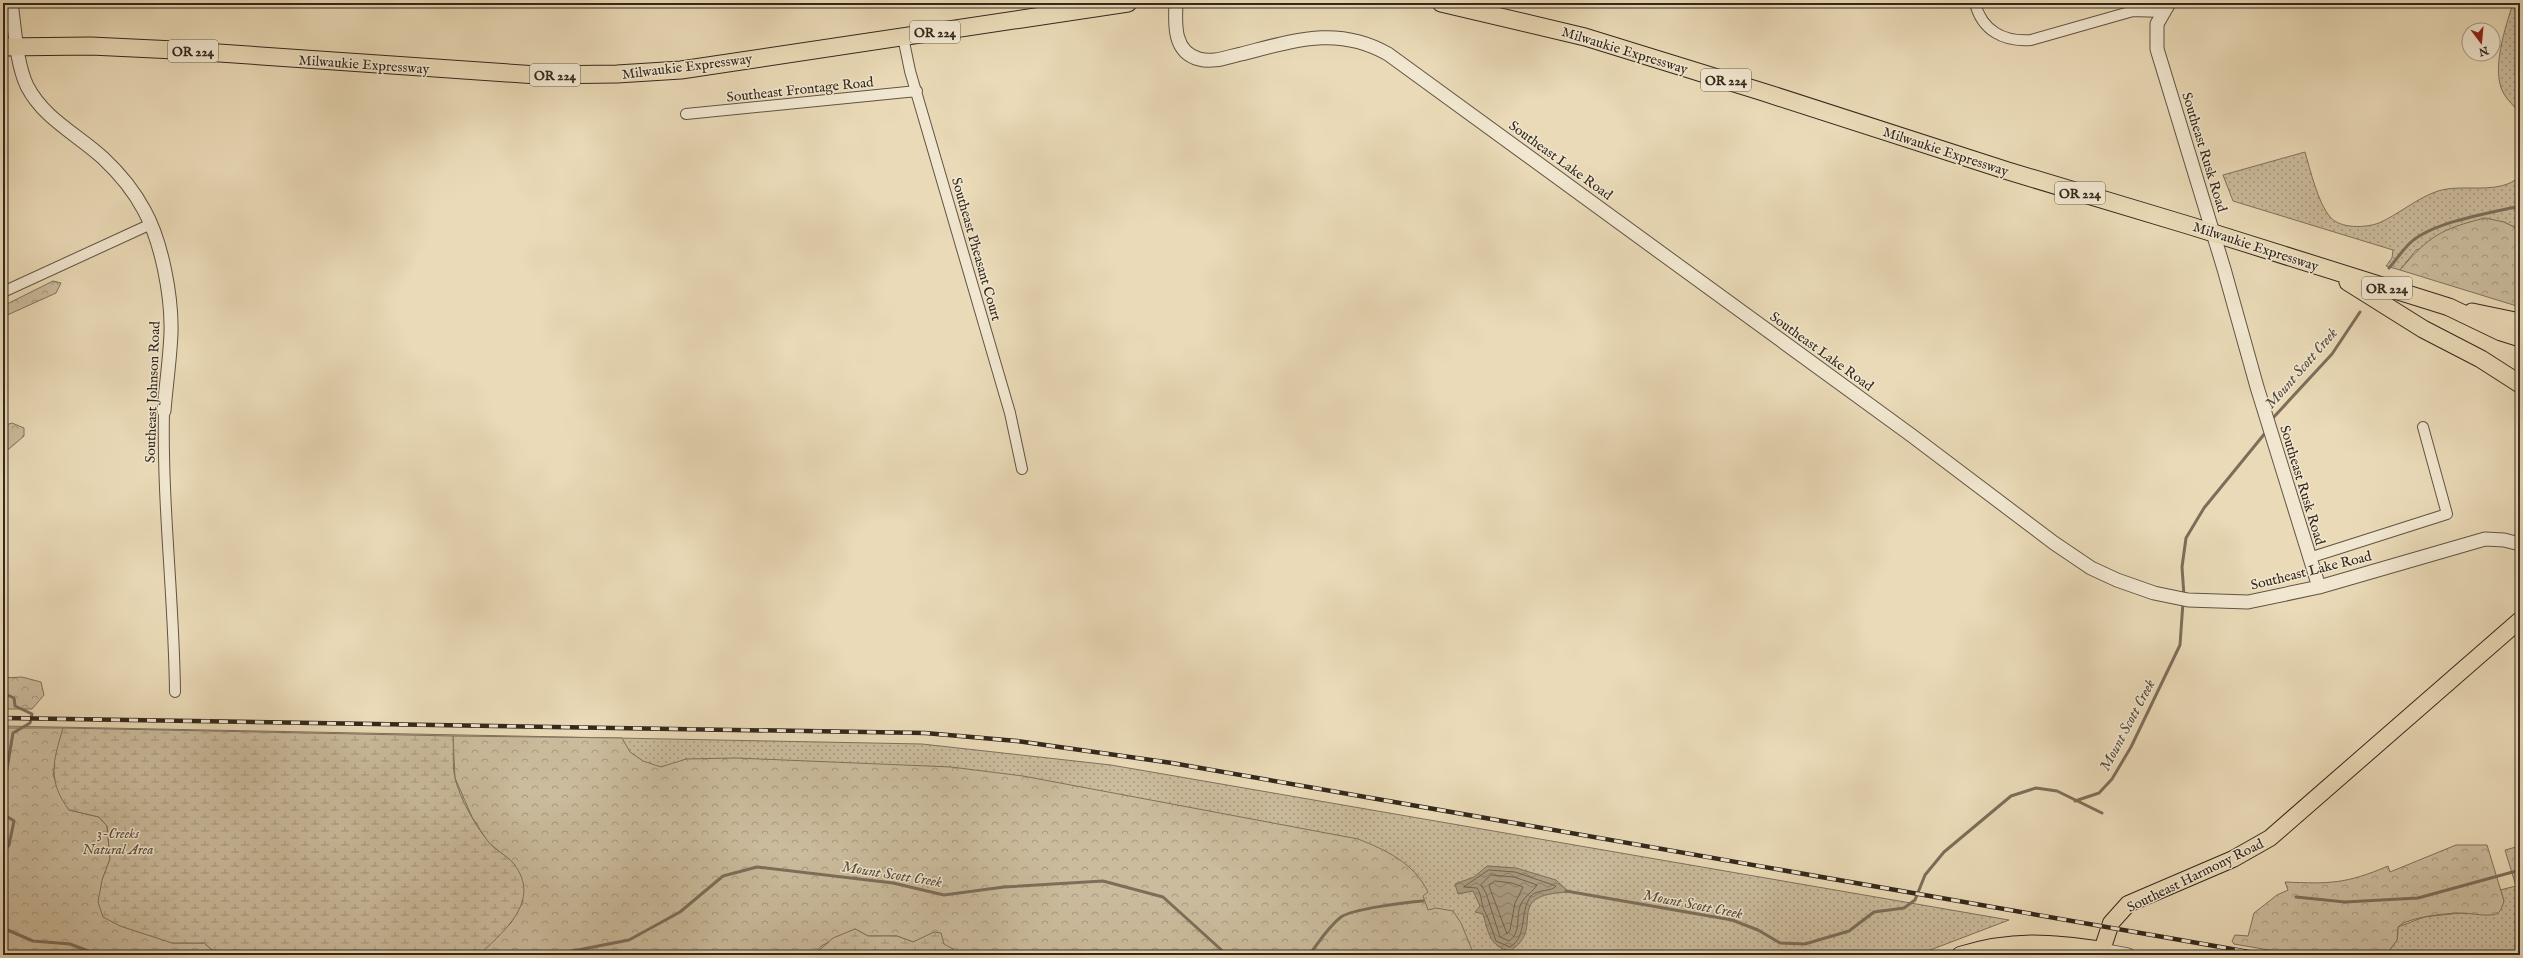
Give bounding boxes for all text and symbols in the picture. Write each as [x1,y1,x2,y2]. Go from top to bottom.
road number: OR 224 [910,21,960,43]
north arrow [2461,22,2501,62]
street label: Milwaukie Expressway [1559,23,1690,79]
road number: OR 224 [168,40,218,62]
text: N [2477,42,2491,59]
street label: Milwaukie Expressway [621,50,753,84]
street label: Milwaukie Expressway [298,51,430,79]
road number: OR 224 [530,64,580,86]
road number: OR 224 [1701,69,1751,91]
street label: Southeast Frontage Road [726,73,875,107]
street label: Southeast Rusk Road [2177,90,2231,215]
street label: Southeast Lake Road [1505,117,1616,205]
street label: Milwaukie Expressway [1881,123,2011,181]
street label: Southeast Pheasant Court [947,175,1005,323]
road number: OR 224 [2055,182,2105,204]
street label: Milwaukie Expressway [2191,218,2321,276]
road number: OR 224 [2362,277,2412,299]
street label: Southeast Lake Road [1766,308,1877,396]
street label: Southeast Johnson Road [142,320,164,463]
water label: Mount Scott Creek [2261,324,2342,413]
street label: Southeast Rusk Road [2275,423,2329,548]
street label: Southeast Lake Road [2249,547,2374,595]
water label: Mount Scott Creek [2095,676,2160,774]
park label: 3-Creeks Natural Area [83,825,153,859]
street label: Southeast Harmony Road [2124,835,2267,917]
water label: Mount Scott Creek [840,857,943,892]
water label: Mount Scott Creek [1641,886,1744,923]

